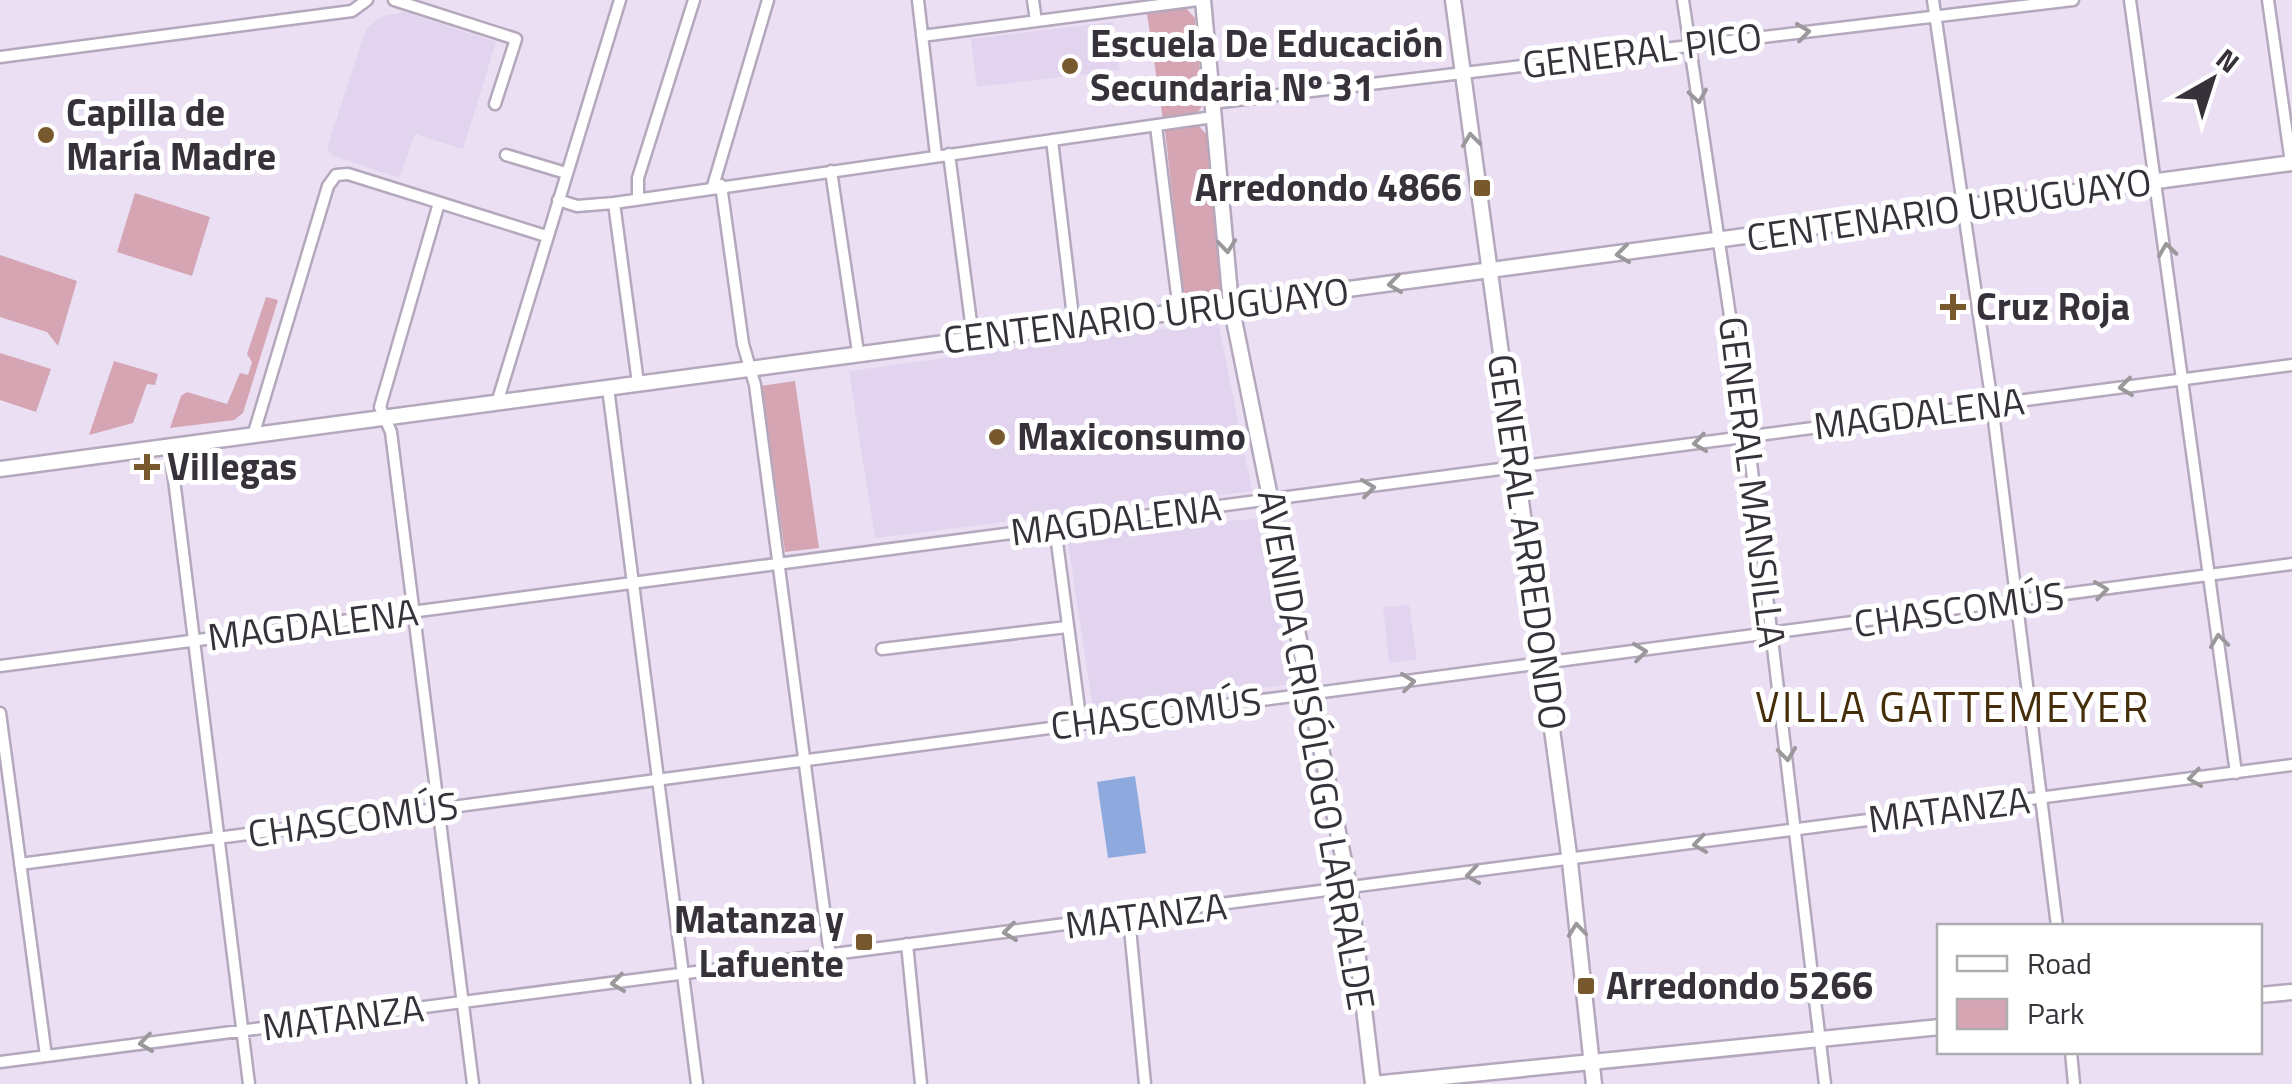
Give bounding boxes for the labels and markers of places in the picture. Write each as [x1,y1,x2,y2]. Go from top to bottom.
place label: Escuela De Educación Secundaria Nº 31 [1090,14,1443,116]
marker: Escuela De Educación Secundaria Nº 31 [1059,55,1081,77]
place label: Capilla de María Madre [66,83,276,185]
marker: Capilla de María Madre [35,124,57,146]
place label: Arredondo 4866 [1195,158,1462,216]
marker: Arredondo 4866 [1471,177,1493,199]
place label: Cruz Roja [1976,277,2130,335]
marker: Cruz Roja [1940,294,1966,320]
place label: Maxiconsumo [1017,407,1246,465]
marker: Maxiconsumo [986,426,1008,448]
place label: Villegas [167,437,297,495]
marker: Villegas [136,456,158,478]
place label: Matanza y Lafuente [674,890,844,992]
marker: Matanza y Lafuente [853,931,875,953]
place label: Arredondo 5266 [1606,956,1873,1014]
marker: Arredondo 5266 [1575,975,1597,997]

